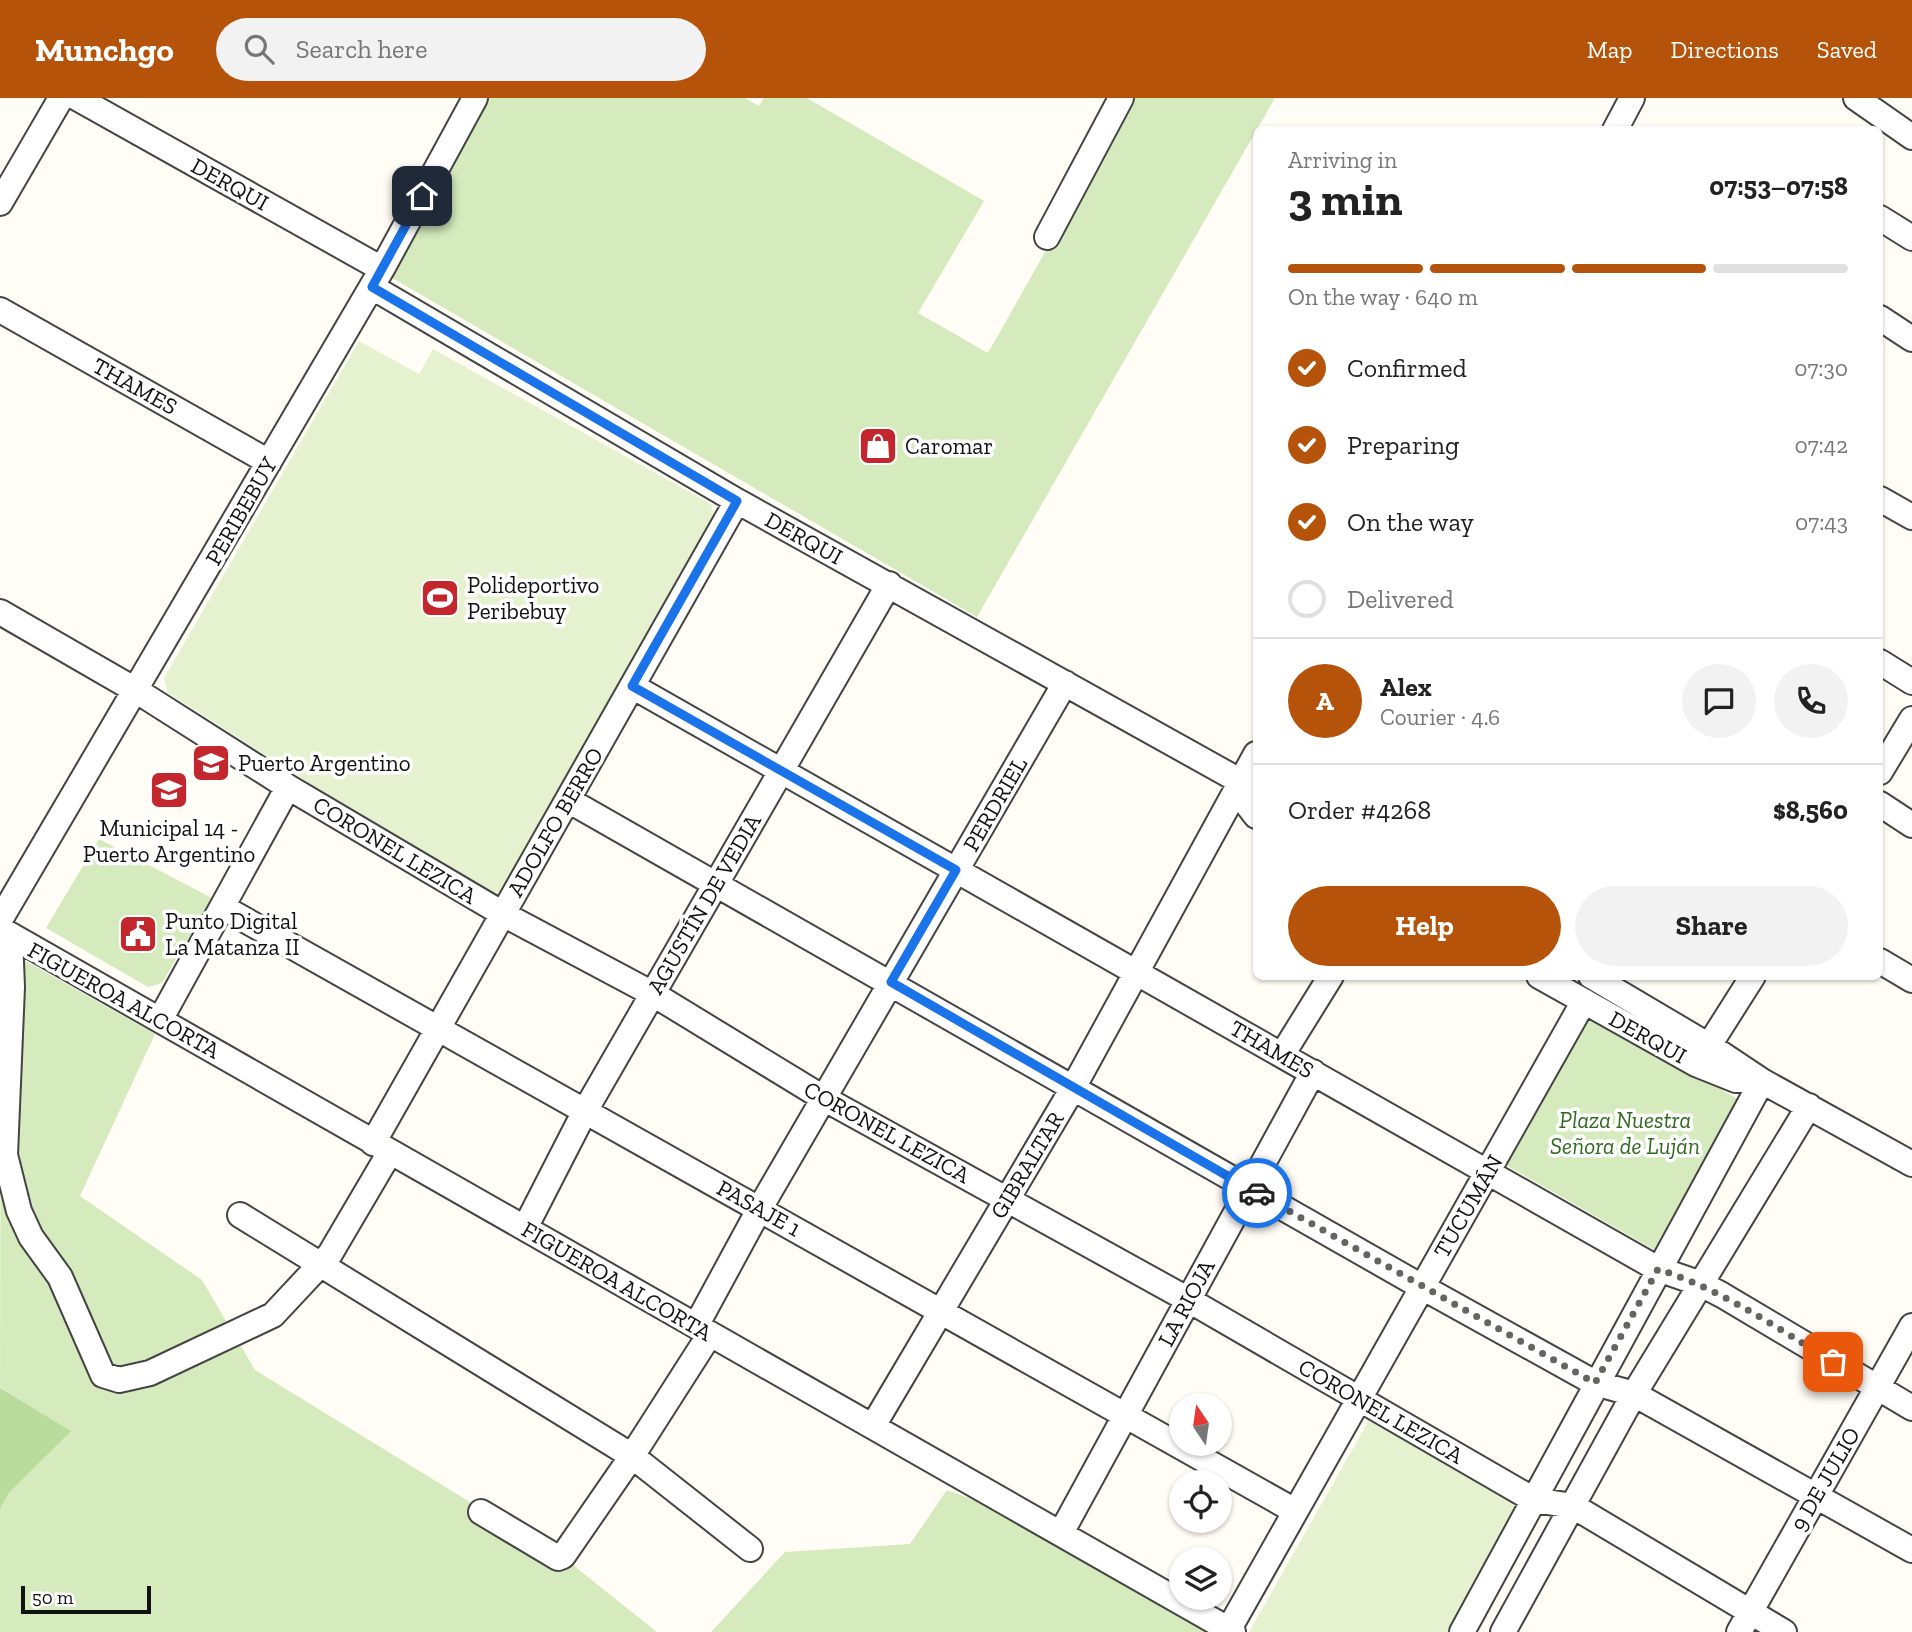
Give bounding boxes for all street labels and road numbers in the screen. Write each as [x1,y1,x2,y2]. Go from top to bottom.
street label: DERQUI [186,151,274,217]
street label: THAMES [88,351,182,421]
street label: PERIBEBUY [199,451,284,570]
street label: DERQUI [760,505,848,571]
street label: ADOLFO BERRO [501,743,609,901]
street label: PERDRIEL [957,751,1033,856]
street label: CORONEL LEZICA [308,790,483,910]
street label: AGUSTÍN DE VEDIA [641,808,768,999]
street label: FIGUEROA ALCORTA [23,936,226,1065]
street label: DERQUI [1604,1004,1692,1070]
street label: THAMES [1225,1014,1319,1084]
street label: CORONEL LEZICA [799,1075,976,1190]
street label: GIBRALTAR [984,1107,1070,1223]
street label: TUCUMÁN [1427,1150,1509,1262]
street label: PASAJE 1 [712,1174,806,1243]
street label: FIGUEROA ALCORTA [517,1215,718,1348]
street label: LA RIOJA [1152,1254,1221,1351]
street label: CORONEL LEZICA [1294,1352,1469,1470]
street label: 9 DE JULIO [1784,1422,1866,1536]

